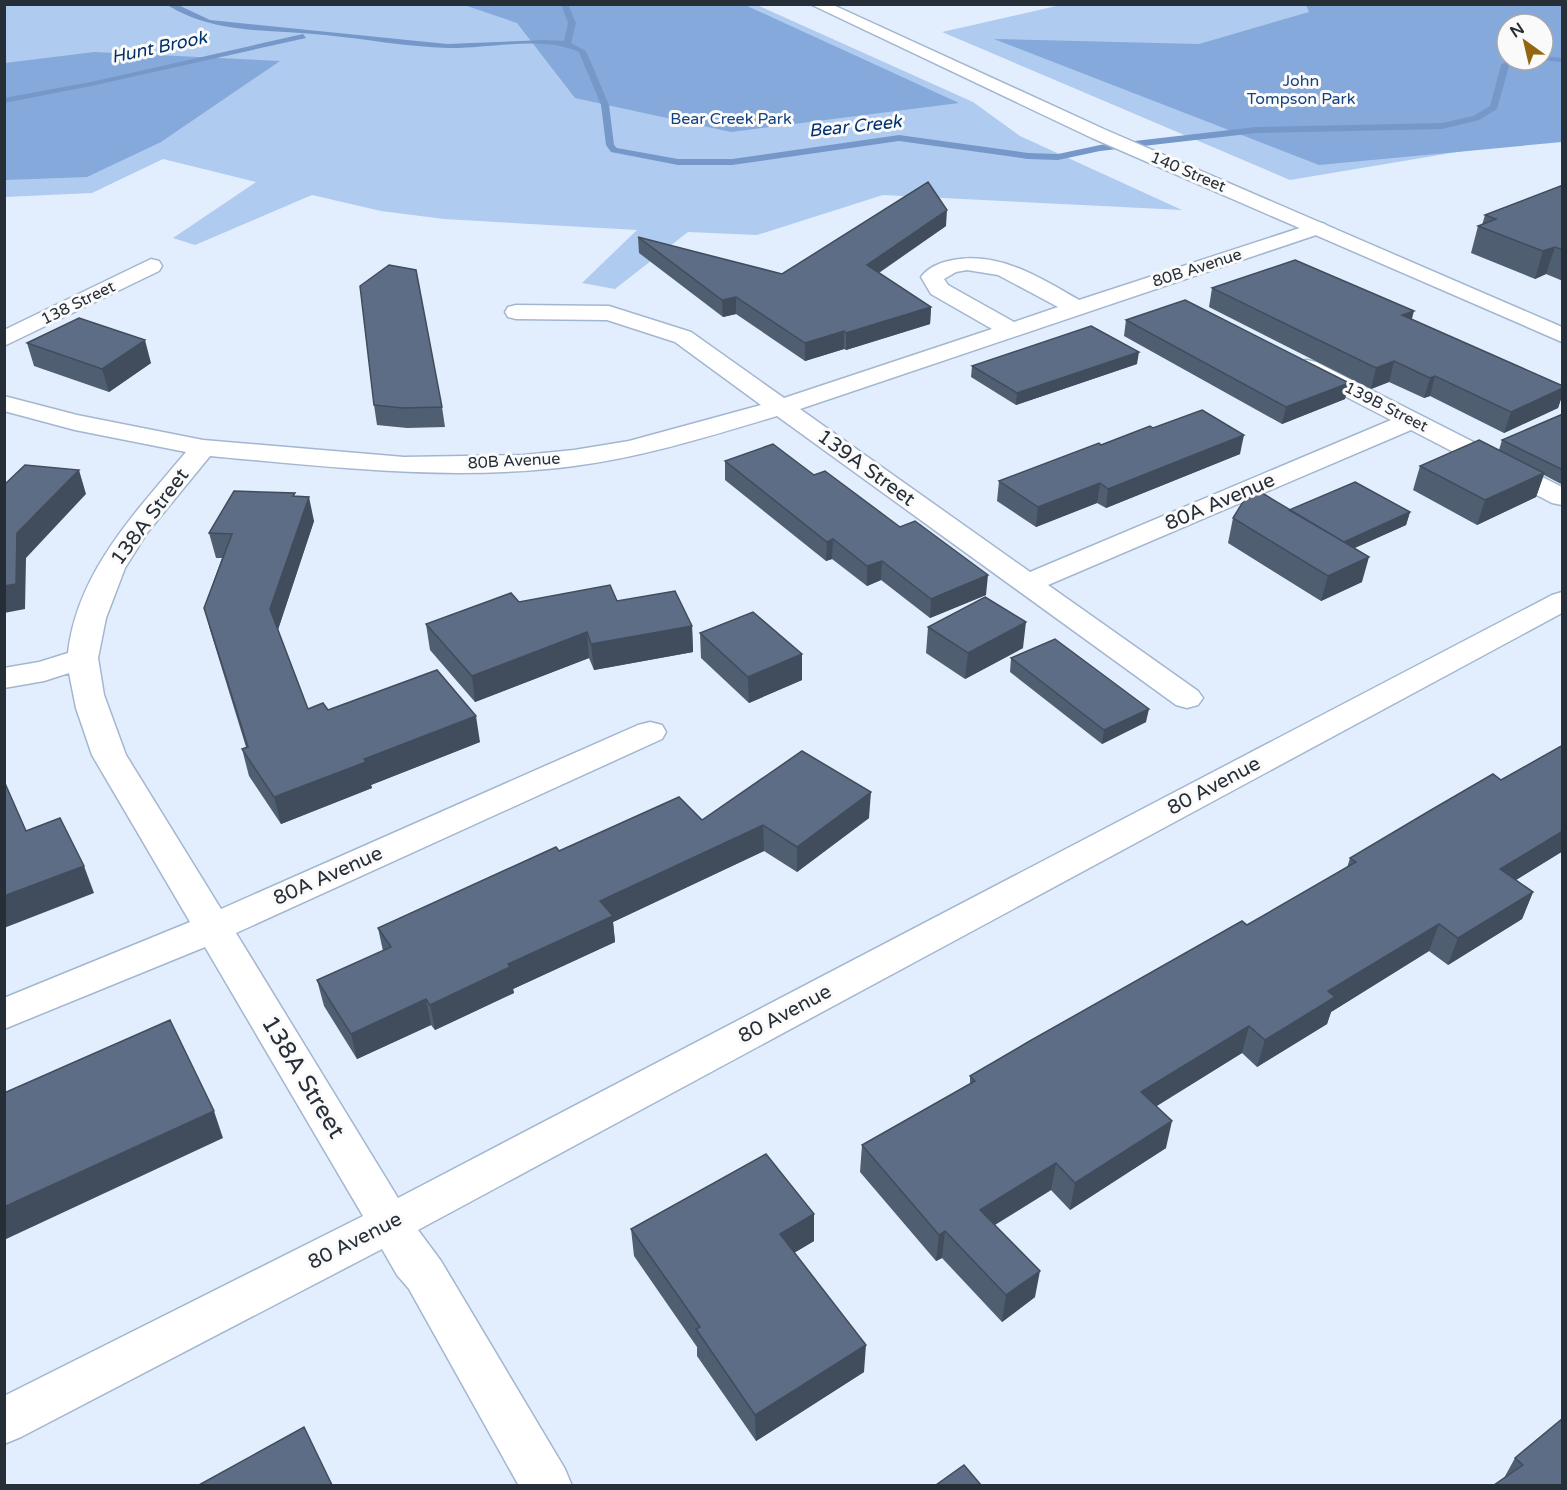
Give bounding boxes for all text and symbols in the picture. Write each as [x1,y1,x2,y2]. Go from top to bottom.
north arrow [1495,12,1555,72]
text: N [1506,19,1528,42]
water label: Hunt Brook [109,26,210,68]
park label: John Tompson Park [1247,71,1356,109]
park label: Bear Creek Park [670,109,792,129]
water label: Bear Creek [807,110,904,142]
street label: 140 Street [1147,147,1229,197]
street label: 80B Avenue [1150,244,1244,292]
street label: 138 Street [38,276,118,330]
street label: 139B Street [1341,377,1431,437]
street label: 139A Street [812,425,920,512]
street label: 80B Avenue [467,449,561,473]
street label: 138A Street [106,464,194,570]
street label: 80A Avenue [1162,468,1278,536]
street label: 80 Avenue [1163,751,1265,821]
street label: 80A Avenue [270,841,386,911]
street label: 80 Avenue [734,979,836,1049]
street label: 138A Street [255,1010,351,1144]
street label: 80 Avenue [304,1207,406,1275]

